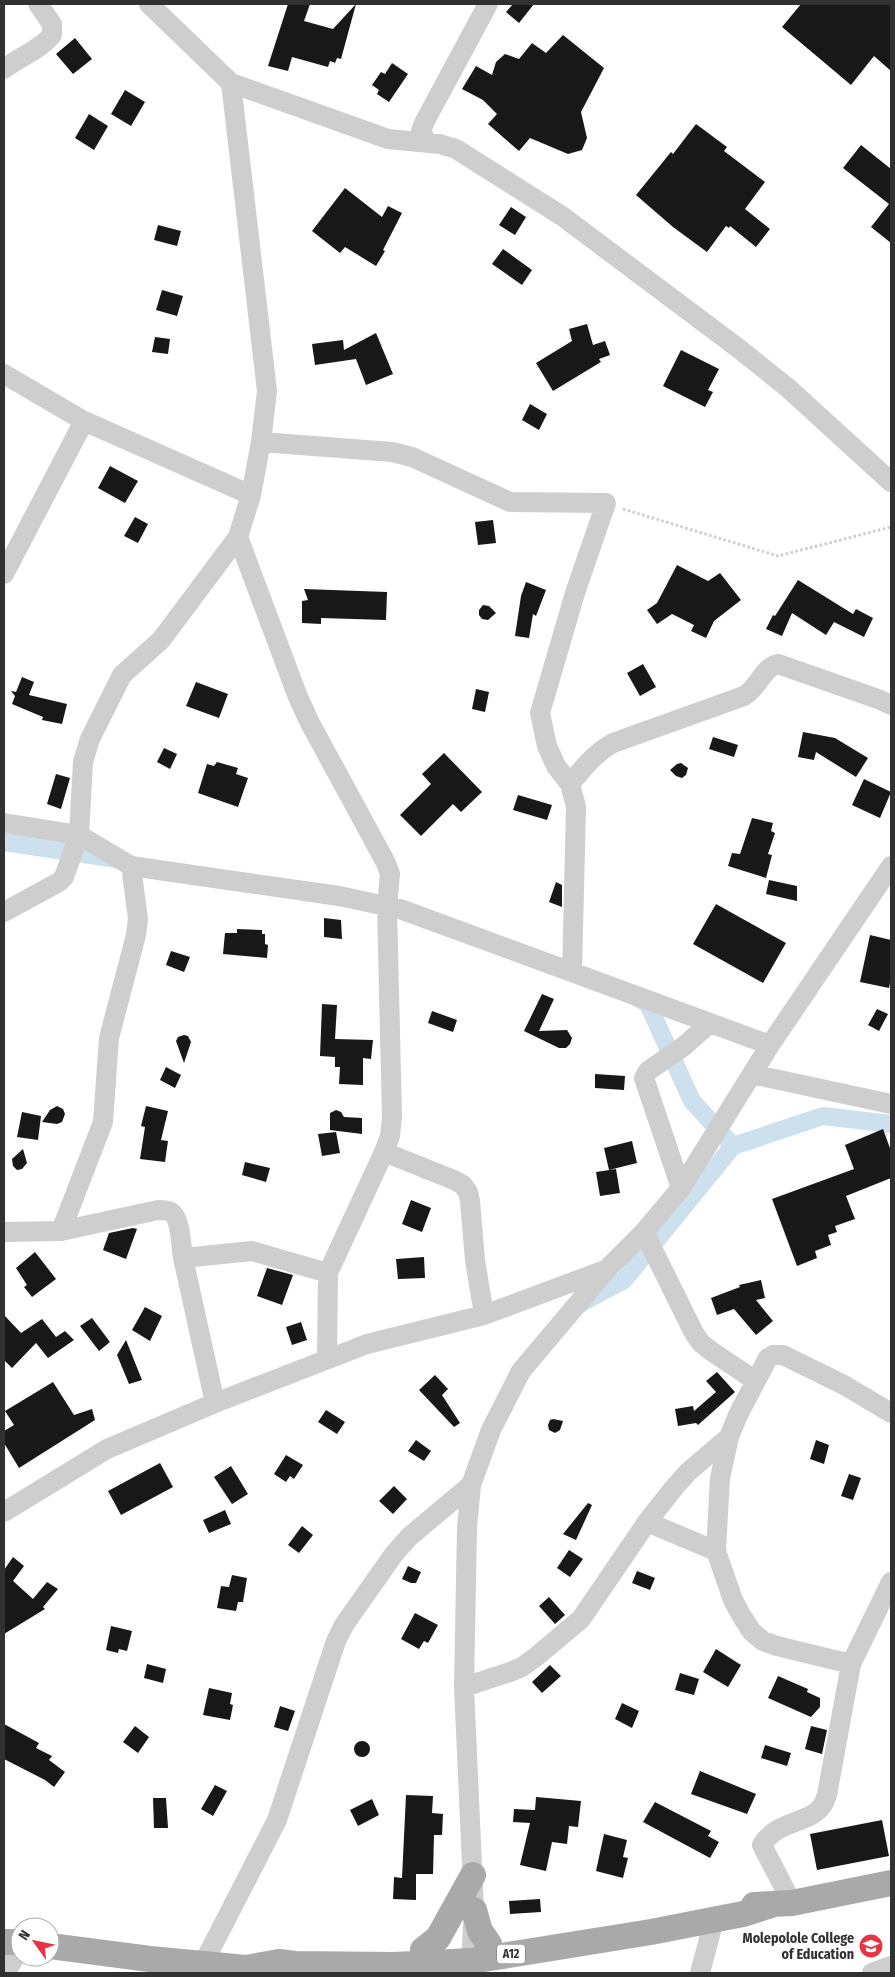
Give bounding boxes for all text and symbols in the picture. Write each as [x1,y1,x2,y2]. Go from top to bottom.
north arrow [10,1917,60,1967]
text: N [15,1927,34,1943]
place label: Molepolole College of Education [743,1930,854,1963]
school or university icon: Molepolole College of Education [858,1933,884,1959]
road number: A12 [497,1945,525,1964]

